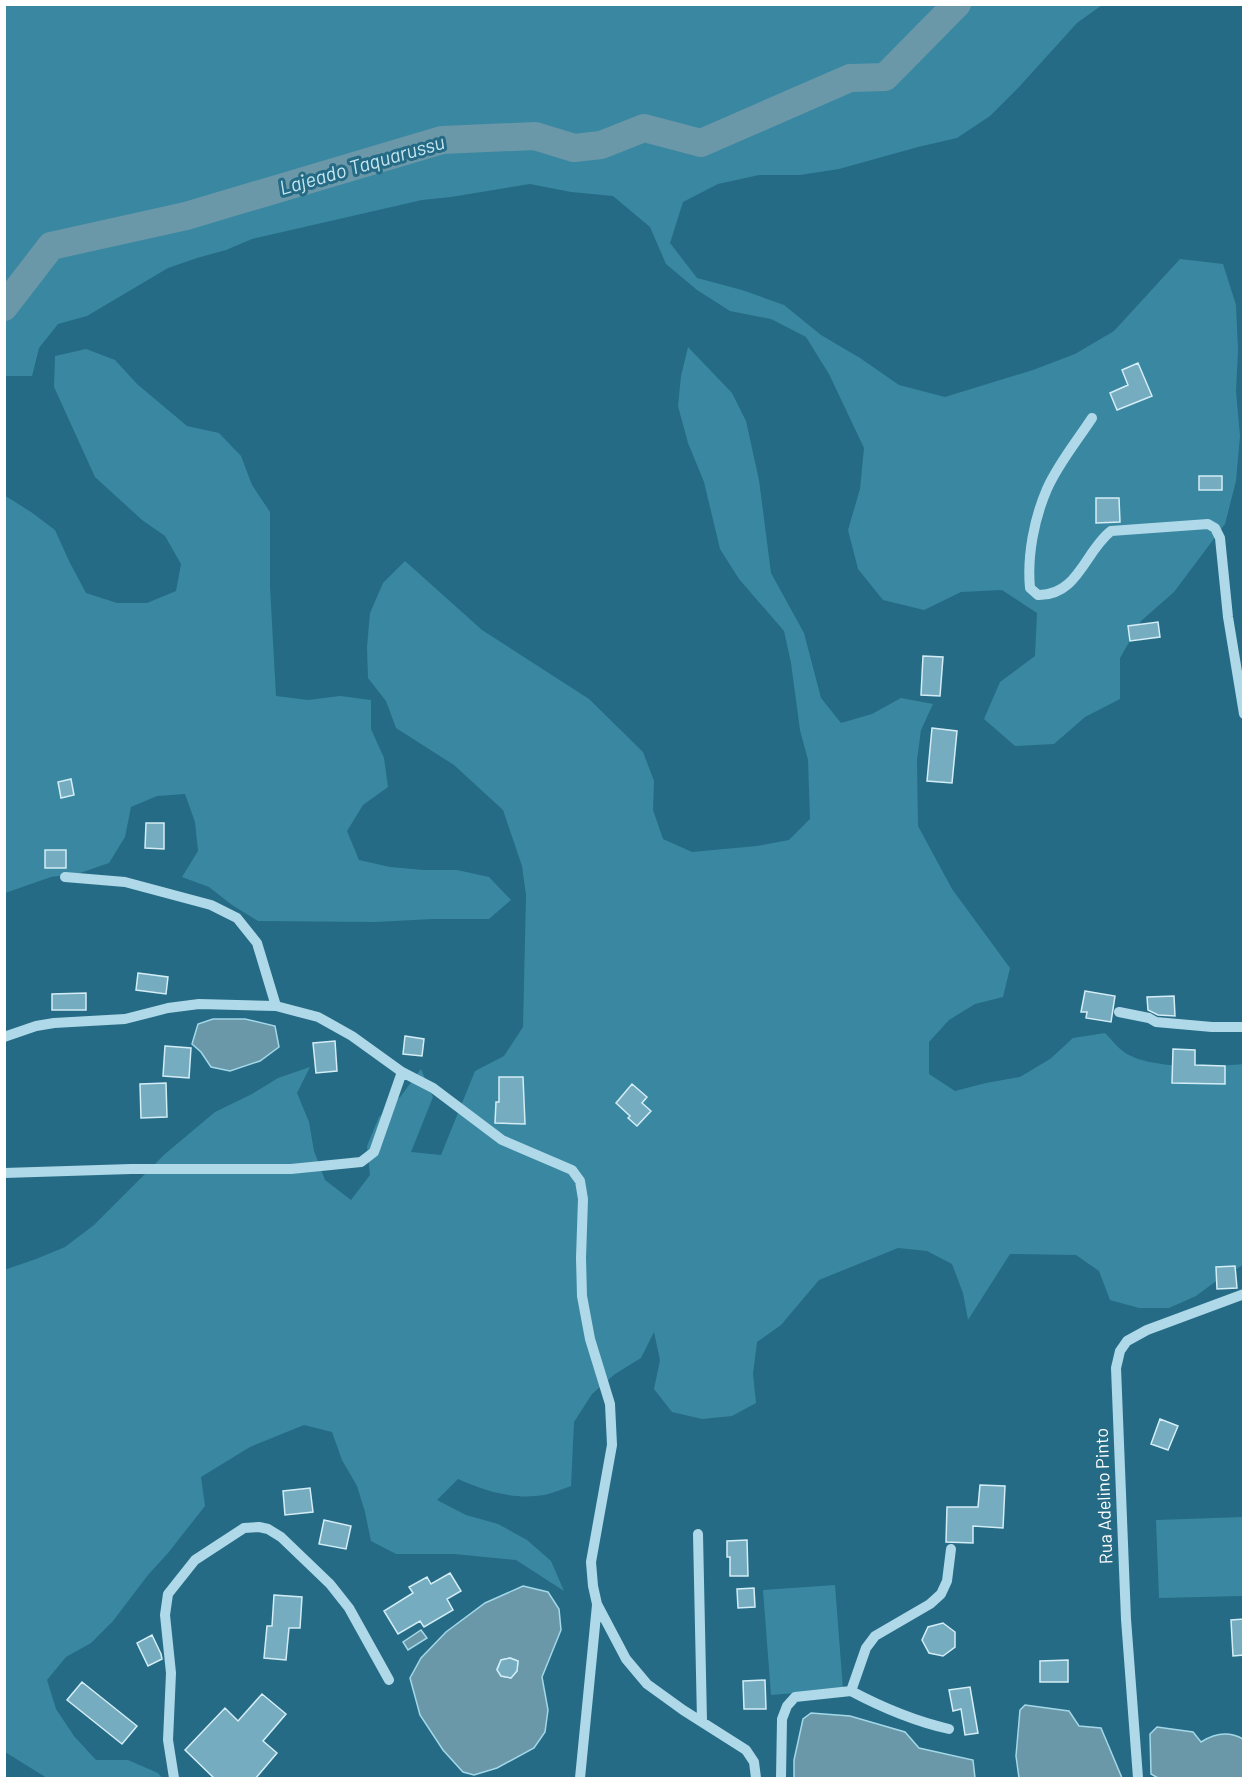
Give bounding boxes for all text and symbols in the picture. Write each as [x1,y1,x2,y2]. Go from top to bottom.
water label: Lajeado Taquarussu [276,129,447,199]
street label: Rua Adelino Pinto [1090,1428,1116,1565]

